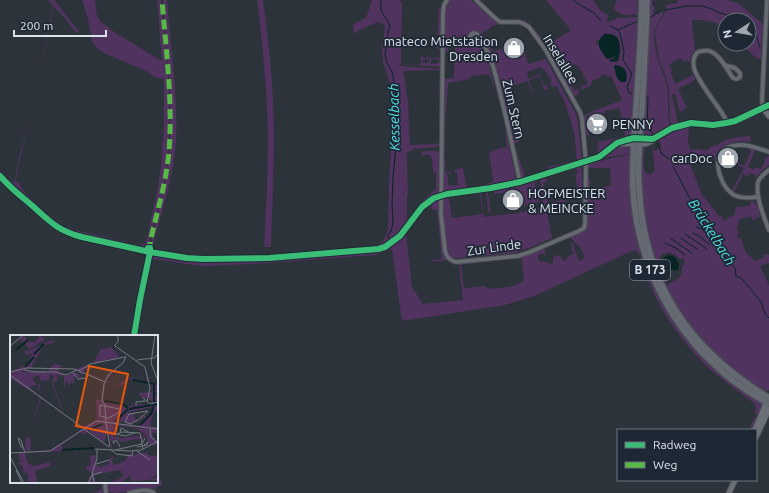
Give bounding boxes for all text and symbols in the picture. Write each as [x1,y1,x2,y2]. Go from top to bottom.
scale bar [14,12,106,38]
north arrow [717,12,757,52]
text: 200 m [20,19,53,32]
text: N [720,29,734,39]
street label: Inselallee [541,32,581,86]
place label: mateco Mietstation Dresden [384,34,498,63]
shop icon: mateco Mietstation Dresden [501,35,527,61]
street label: Zum Stern [500,78,528,140]
water label: Kesselbach [385,83,403,151]
supermarket icon: PENNY [584,111,610,137]
place label: PENNY [612,117,654,131]
shop icon: carDoc [715,145,741,171]
place label: carDoc [672,151,712,165]
place label: HOFMEISTER & MEINCKE [528,186,605,215]
shop icon: HOFMEISTER & MEINCKE [500,187,526,213]
water label: Brückelbach [685,196,739,268]
street label: Zur Linde [466,236,522,258]
road number: B 173 [630,260,670,280]
inset map [10,335,158,483]
legend [617,429,757,481]
text: Radweg [653,438,696,451]
text: Weg [653,458,677,471]

